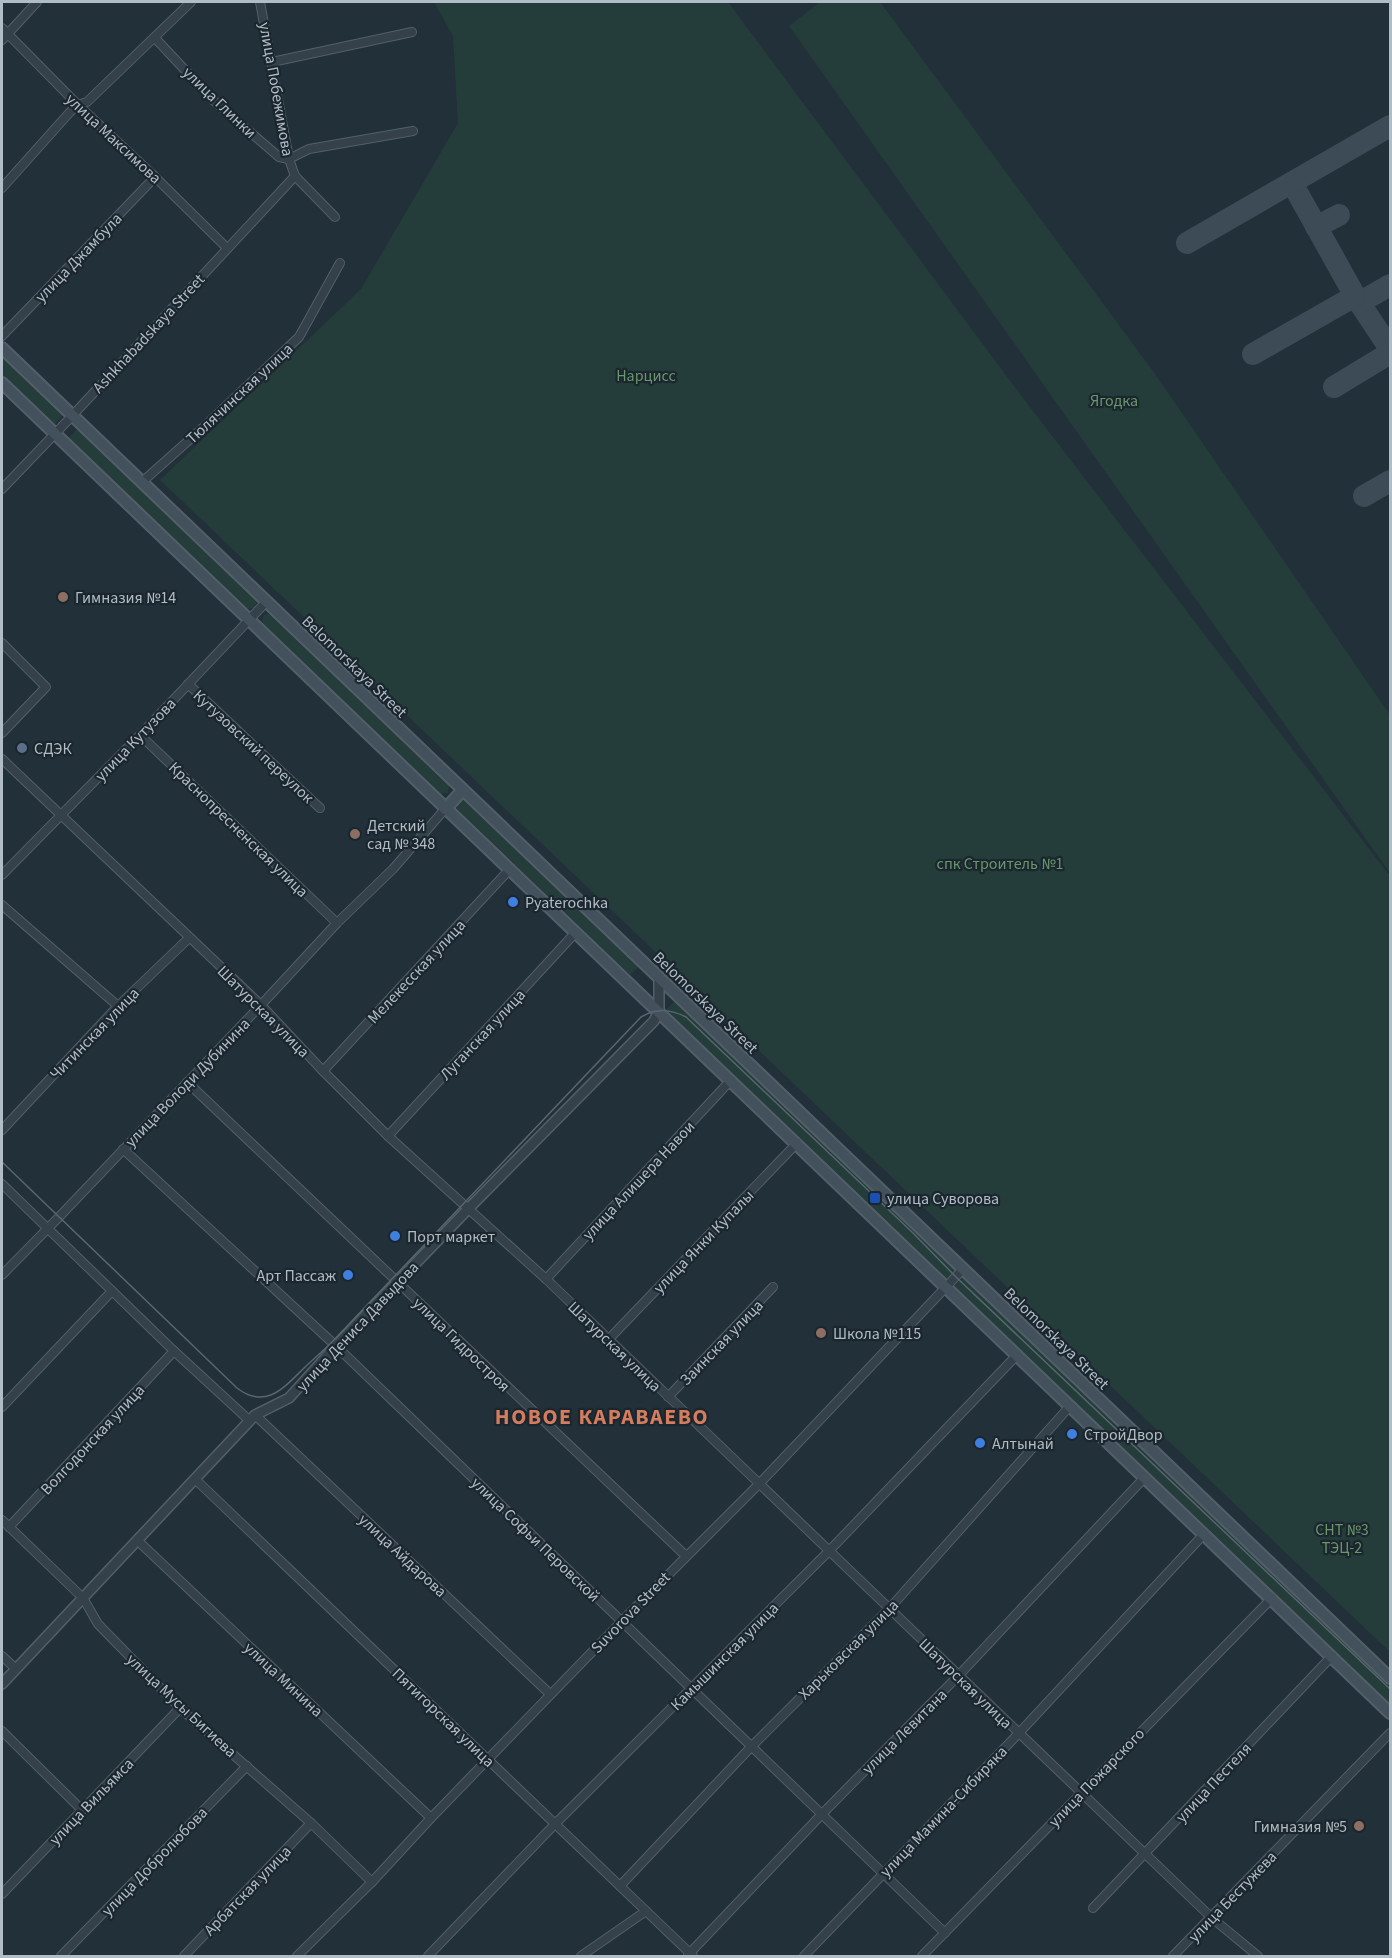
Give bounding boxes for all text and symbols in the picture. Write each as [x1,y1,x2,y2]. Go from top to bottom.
street label: улица Побежимова [253,20,299,158]
street label: улица Глинки [178,62,261,144]
street label: улица Максимова [61,88,166,189]
street label: улица Джамбула [30,208,127,307]
street label: Ashkhabadskaya Street [88,269,210,398]
street label: Тюлячинская улица [181,338,298,449]
park label: Нарцисс [616,365,676,387]
park label: Ягодка [1090,390,1138,412]
place label: Гимназия №14 [75,587,176,609]
marker: Гимназия №14 [56,590,70,604]
street label: Belomorskaya Street [297,611,412,723]
street label: Кутузовский переулок [188,685,319,809]
street label: улица Кутузова [90,693,181,786]
place label: СДЭК [34,738,72,760]
marker: СДЭК [15,741,29,755]
street label: Краснопресненская улица [164,757,313,902]
place label: Детский сад № 348 [367,815,435,855]
marker: Детский сад № 348 [348,827,362,841]
park label: спк Строитель №1 [937,853,1063,875]
place label: Pyaterochka [525,892,608,914]
marker: Pyaterochka [506,895,520,909]
street label: Мелекесская улица [363,915,471,1029]
street label: Belomorskaya Street [648,947,763,1059]
street label: Шатурская улица [212,961,314,1063]
street label: Читинская улица [45,983,144,1085]
street label: Луганская улица [435,984,531,1085]
street label: улица Володи Дубинина [120,1013,255,1152]
street label: улица Алишера Навои [578,1116,700,1245]
street label: улица Янки Купалы [648,1185,759,1298]
place label: улица Суворова [887,1188,999,1210]
marker: улица Суворова [868,1191,882,1205]
place label: Порт маркет [407,1226,495,1248]
marker: Порт маркет [388,1229,402,1243]
street label: улица Дениса Давыдова [292,1257,424,1397]
place label: Арт Пассаж [257,1265,336,1287]
marker: Арт Пассаж [341,1268,355,1282]
street label: Belomorskaya Street [999,1283,1114,1395]
street label: улица Гидростроя [408,1292,515,1397]
street label: Заинская улица [675,1295,768,1390]
street label: Шатурская улица [563,1296,666,1397]
place label: Школа №115 [833,1323,921,1345]
marker: Школа №115 [814,1326,828,1340]
street label: Волгодонская улица [36,1380,150,1500]
district label: НОВОЕ КАРАВАЕВО [495,1401,709,1433]
place label: СтройДвор [1084,1424,1163,1446]
marker: СтройДвор [1065,1427,1079,1441]
place label: Алтынай [992,1433,1054,1455]
marker: Алтынай [973,1436,987,1450]
street label: улица Софьи Перовской [466,1472,605,1607]
street label: улица Айдарова [353,1509,451,1602]
park label: СНТ №3 ТЭЦ-2 [1315,1519,1369,1559]
street label: Suvorova Street [586,1567,676,1658]
street label: Харьковская улица [794,1595,904,1705]
street label: Камышинская улица [666,1598,784,1716]
street label: Шатурская улица [914,1633,1017,1734]
street label: улица Минина [239,1637,328,1722]
street label: улица Мусы Бигиева [121,1649,241,1763]
street label: Пятигорская улица [387,1663,499,1772]
street label: улица Левитана [857,1684,952,1779]
street label: улица Пожарского [1044,1723,1150,1832]
street label: улица Пестеля [1171,1738,1257,1828]
street label: улица Мамина-Сибиряка [875,1741,1012,1882]
street label: улица Вильямса [44,1753,139,1850]
street label: улица Добролюбова [97,1802,213,1921]
place label: Гимназия №5 [1254,1816,1347,1838]
marker: Гимназия №5 [1352,1819,1366,1833]
street label: Арбатская улица [199,1841,296,1941]
street label: улица Бестужева [1183,1846,1282,1947]

